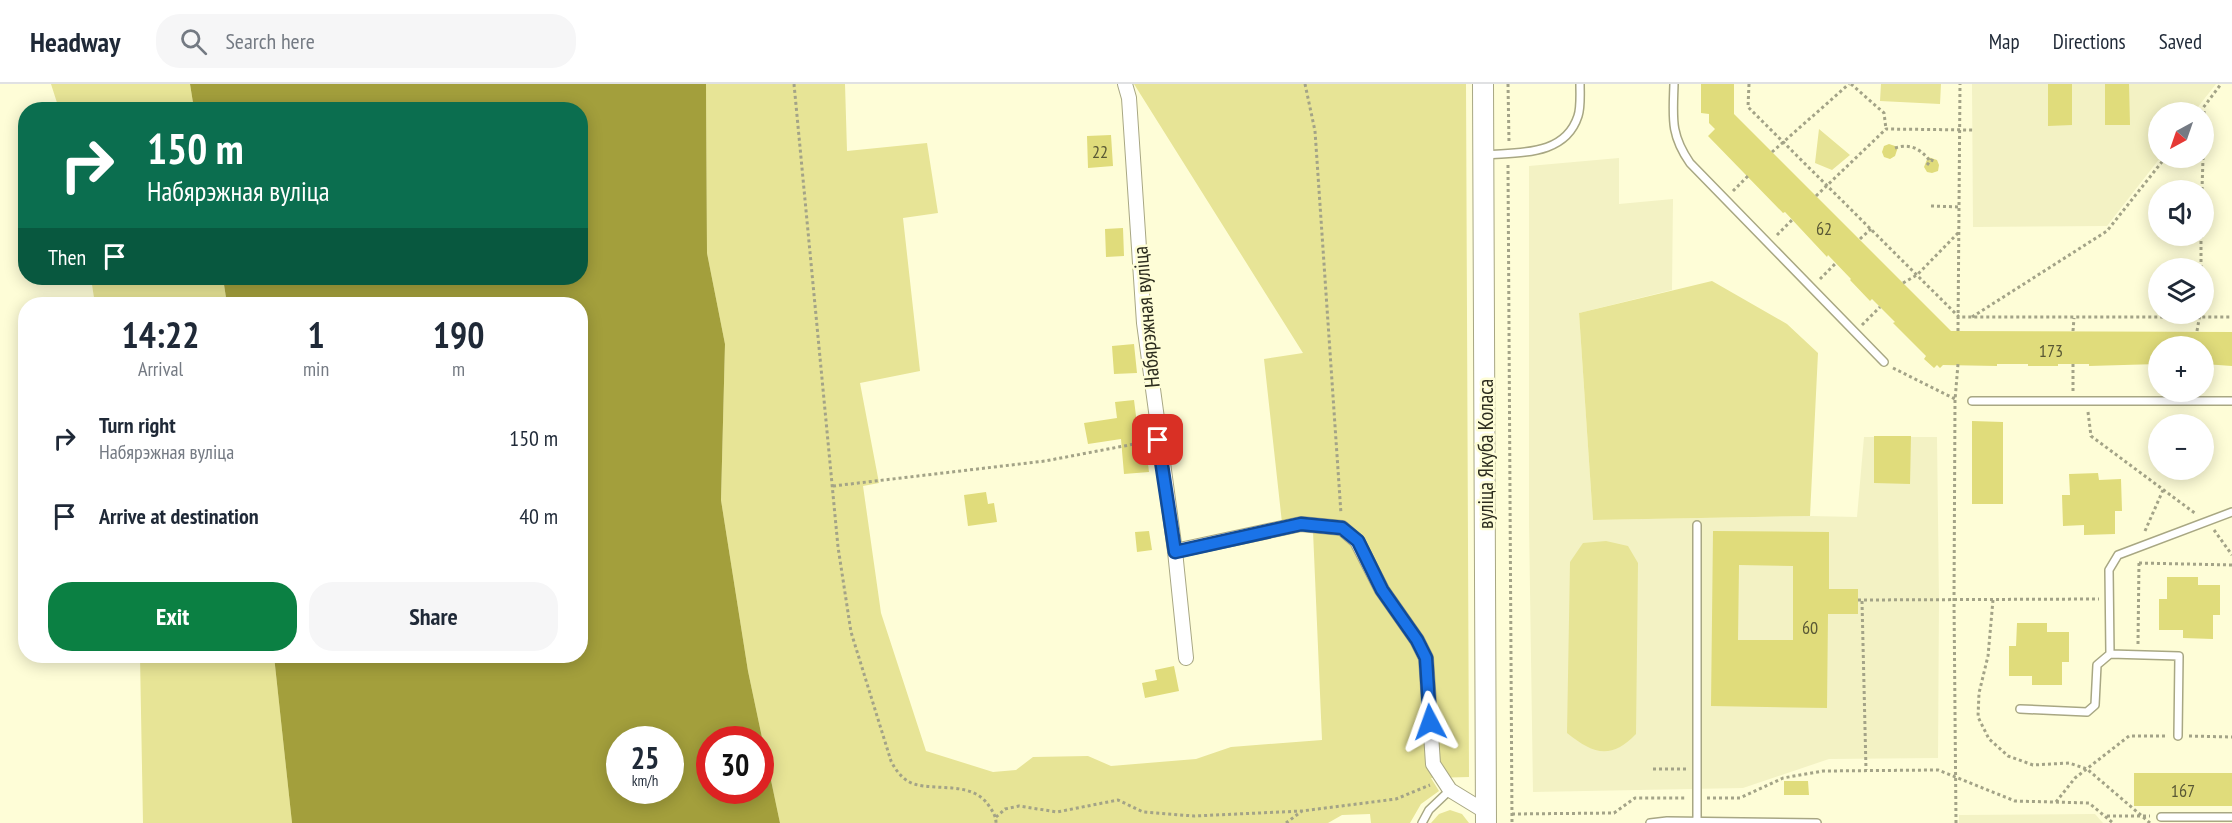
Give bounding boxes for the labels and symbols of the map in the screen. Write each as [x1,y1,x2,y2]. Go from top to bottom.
north arrow [2148,102,2214,168]
house number: 22 [1092,140,1108,163]
house number: 62 [1816,217,1832,240]
street label: Набярэжная вуліца [1126,245,1166,389]
house number: 173 [2039,339,2063,362]
street label: вуліца Якуба Коласа [1472,379,1499,529]
pin [1132,414,1183,465]
house number: 60 [1802,616,1818,639]
position arrow [1398,690,1462,754]
speed limit sign: 30 [696,726,774,804]
house number: 167 [2171,779,2195,802]

